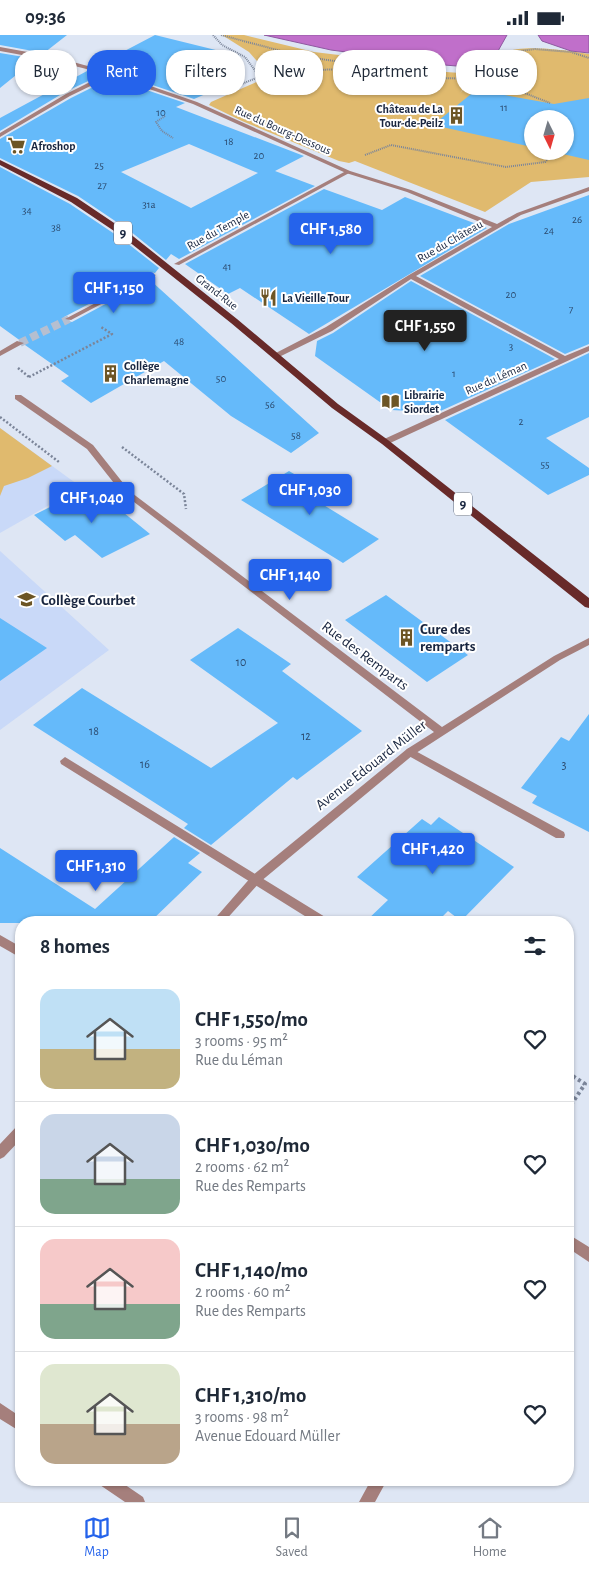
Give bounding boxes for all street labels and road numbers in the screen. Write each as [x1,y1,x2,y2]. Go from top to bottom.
street label: Rue du Bourg-Dessous [233,103,333,157]
street label: Rue du Temple [185,208,251,252]
street label: Rue du Château [415,217,485,265]
road number: 9 [114,222,132,245]
street label: Grand-Rue [194,272,240,312]
street label: Rue du Léman [463,359,529,397]
road number: 9 [454,493,472,515]
street label: Rue des Remparts [319,619,411,693]
street label: Avenue Edouard Müller [313,717,429,813]

